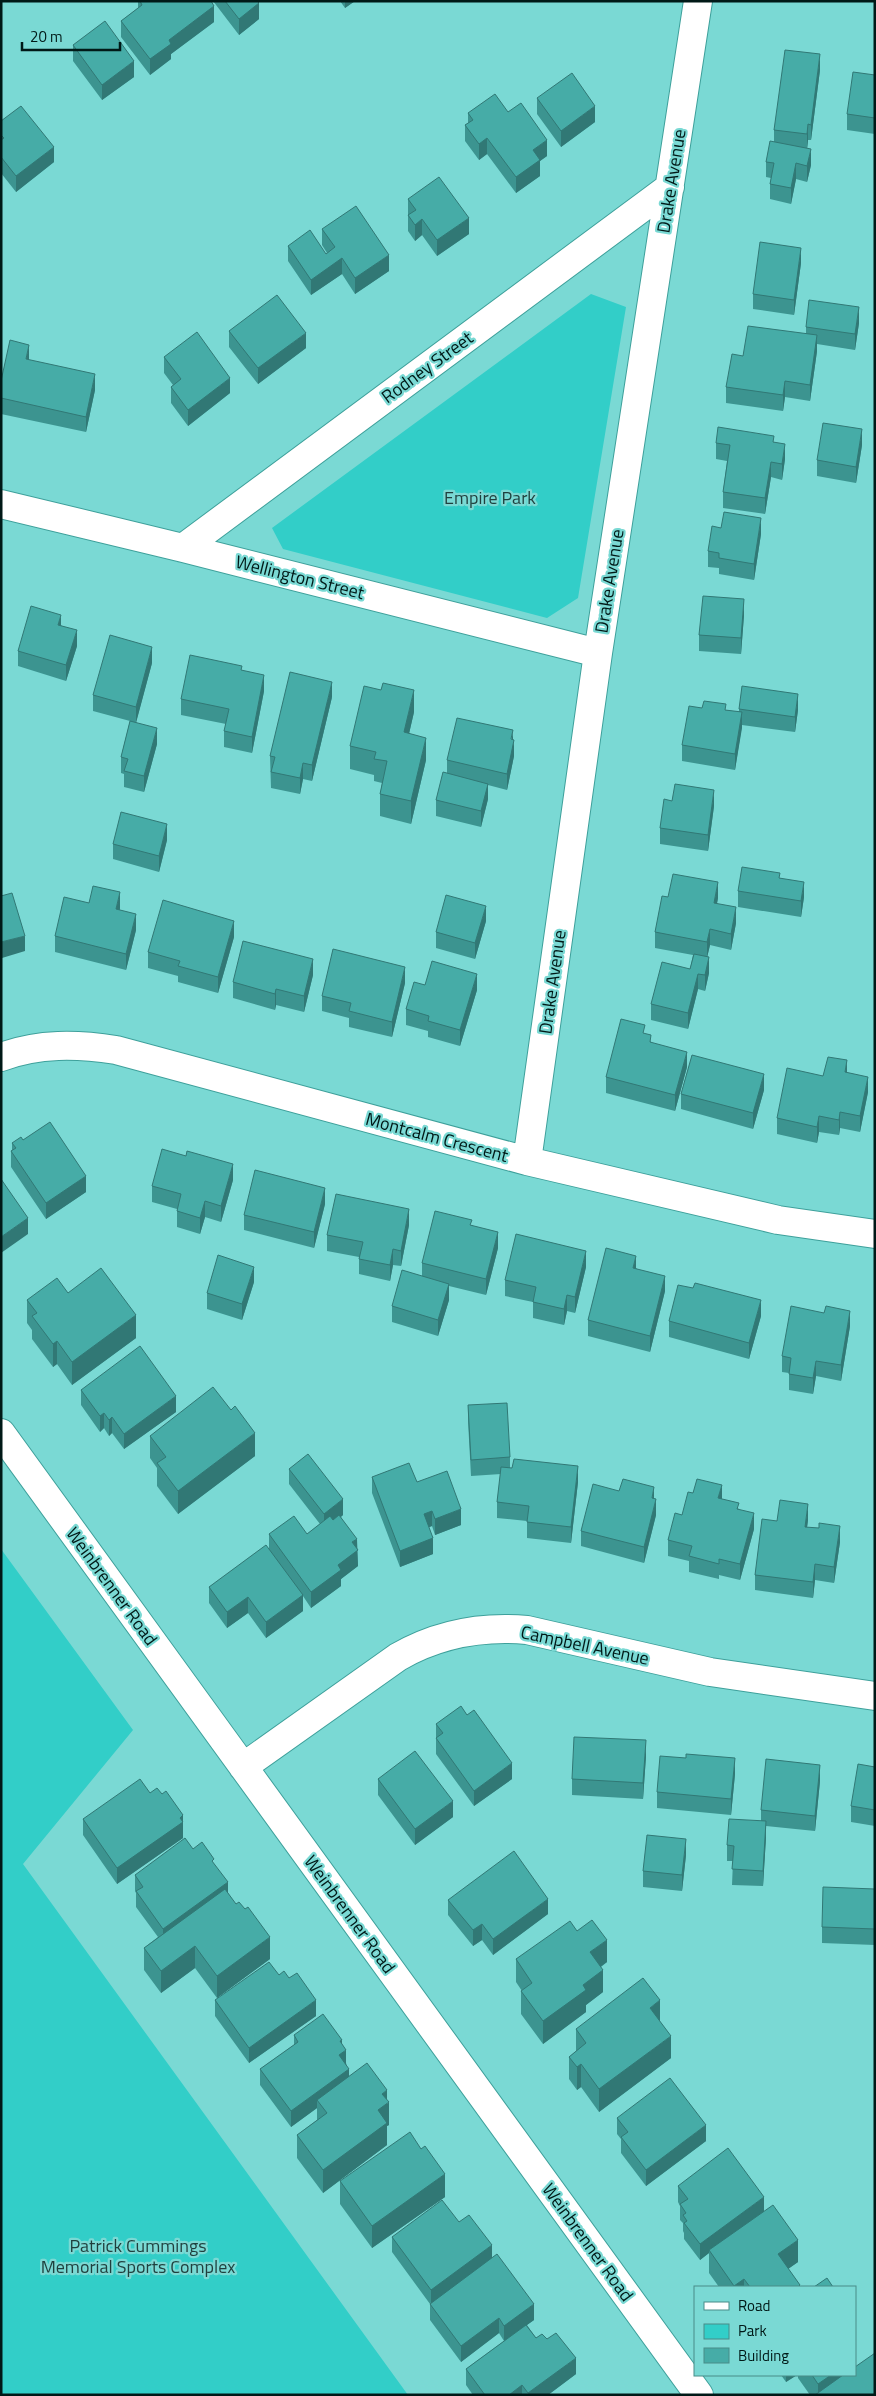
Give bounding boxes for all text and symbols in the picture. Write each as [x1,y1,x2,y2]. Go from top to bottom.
scale bar [22,20,120,52]
text: 20 m [30,25,63,48]
street label: Drake Avenue [649,127,693,235]
street label: Rodney Street [376,324,479,410]
park label: Empire Park [444,484,536,511]
street label: Drake Avenue [587,527,631,635]
street label: Wellington Street [233,548,368,606]
street label: Drake Avenue [531,928,573,1036]
street label: Montcalm Crescent [363,1105,512,1169]
street label: Weinbrenner Road [60,1521,164,1651]
street label: Campbell Avenue [518,1618,652,1672]
street label: Weinbrenner Road [298,1849,402,1979]
street label: Weinbrenner Road [536,2177,640,2307]
park label: Patrick Cummings Memorial Sports Complex [41,2232,235,2280]
legend [694,2286,856,2376]
text: Road [738,2294,770,2317]
text: Park [738,2319,767,2342]
text: Building [738,2344,789,2367]

